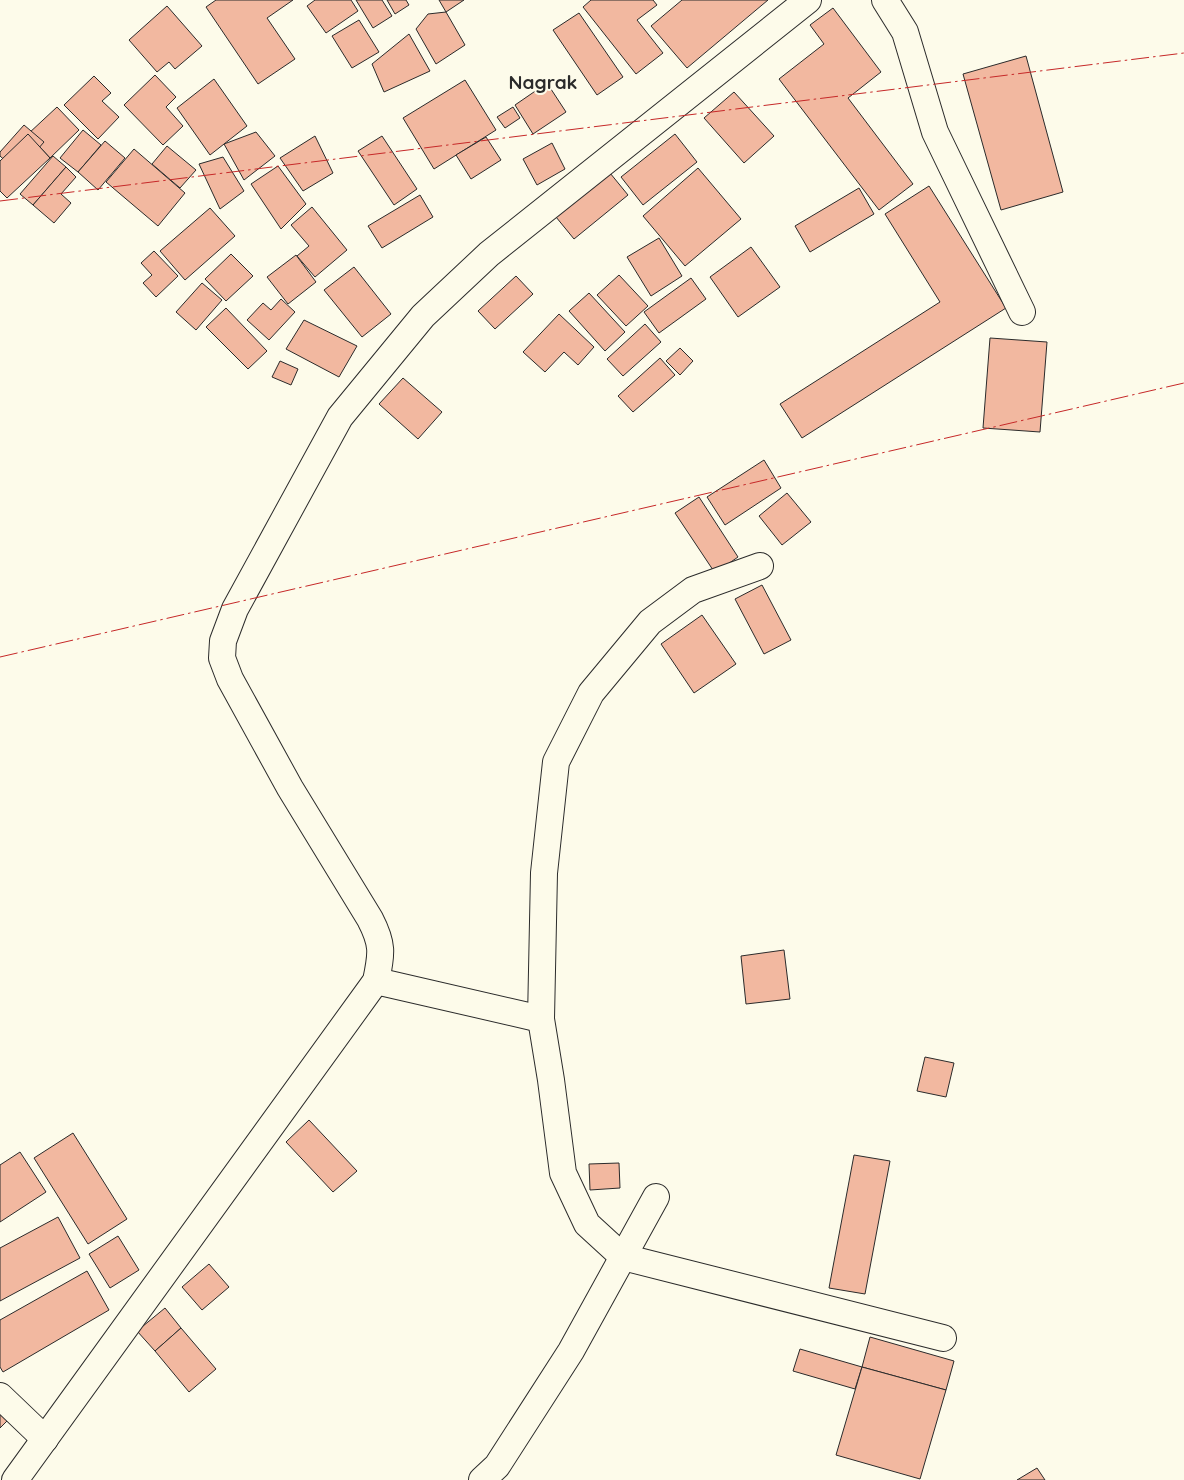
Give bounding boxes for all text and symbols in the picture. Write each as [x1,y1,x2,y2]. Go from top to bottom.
district label: Nagrak [509,70,578,94]

